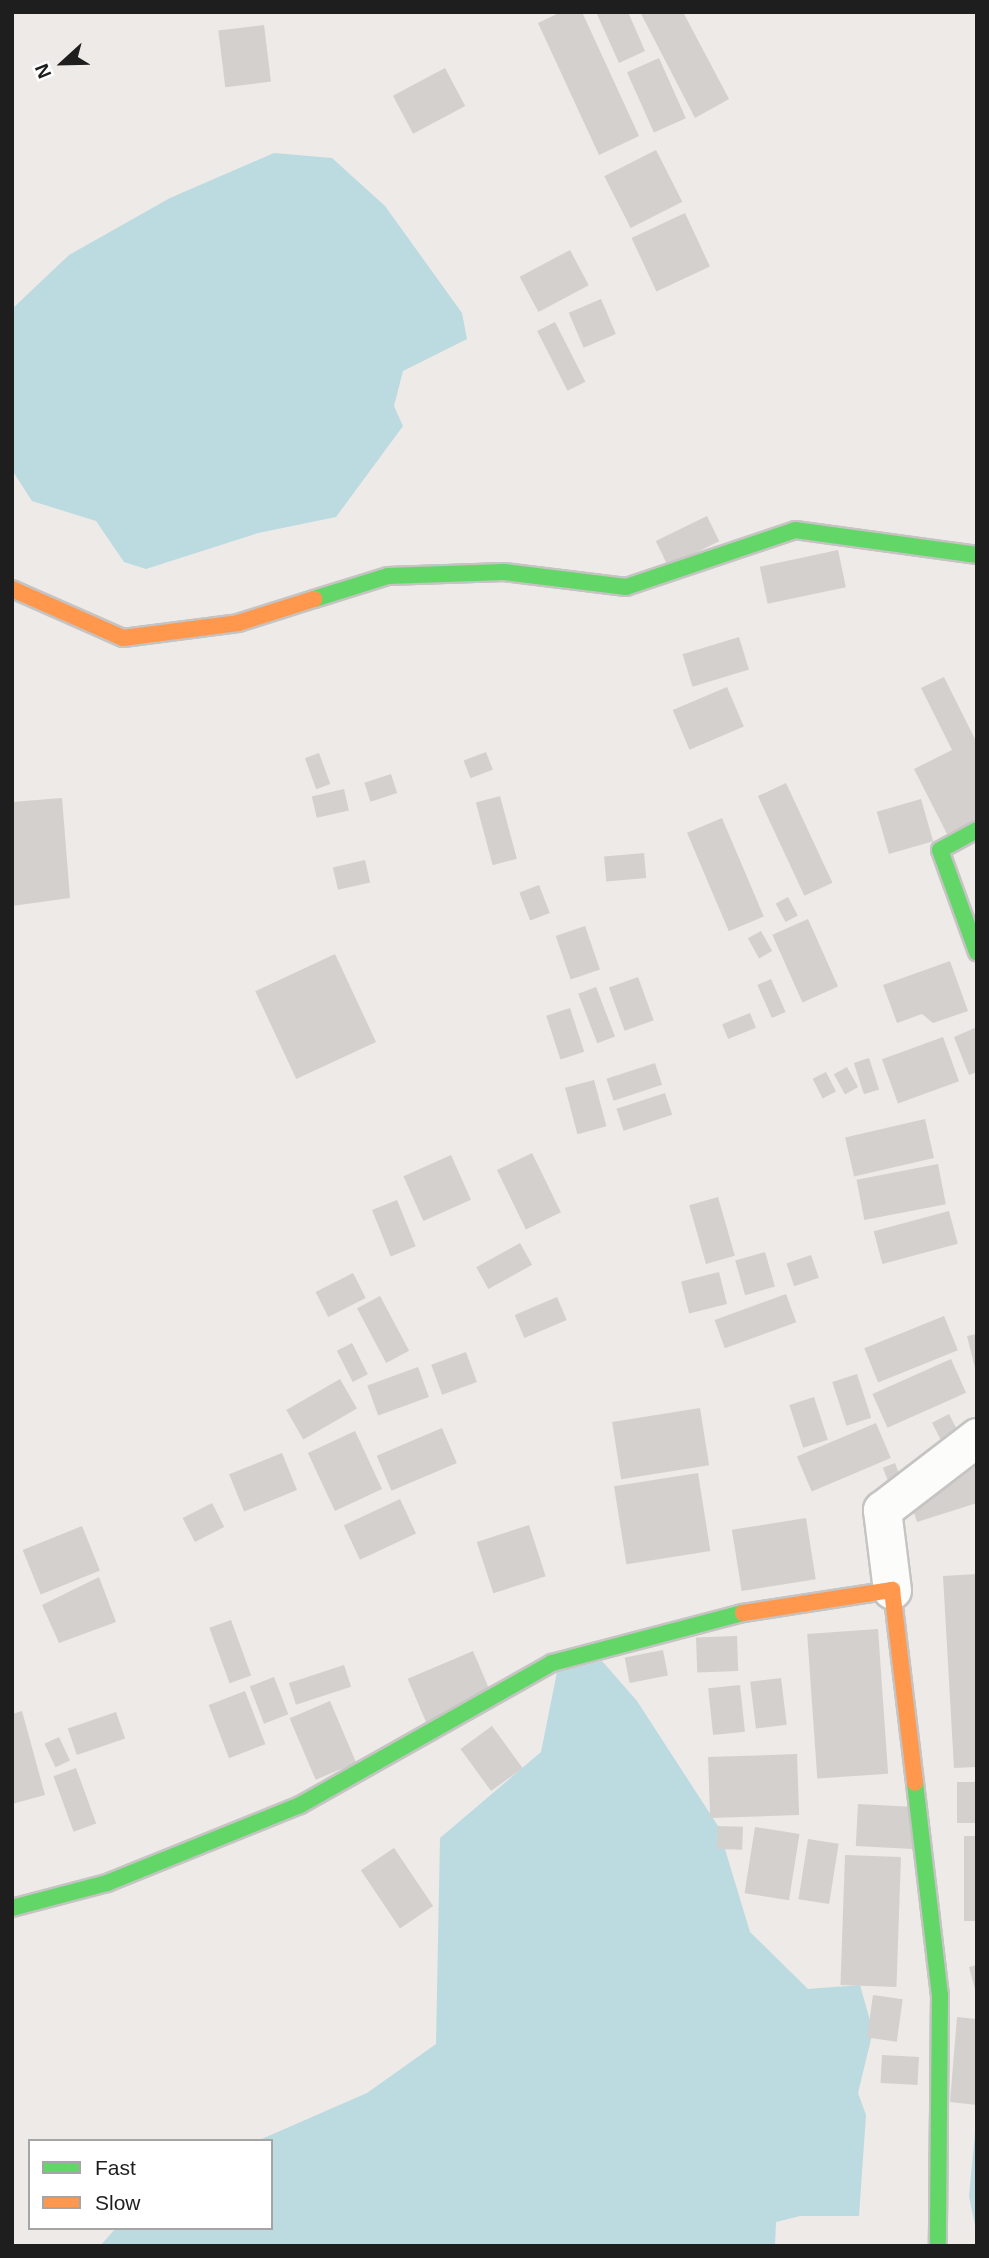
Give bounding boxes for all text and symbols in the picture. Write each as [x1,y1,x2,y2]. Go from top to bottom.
north arrow [28,28,98,98]
text: N [31,61,55,81]
legend [28,2139,273,2230]
text: Fast [95,2156,136,2179]
text: Slow [95,2191,141,2214]

